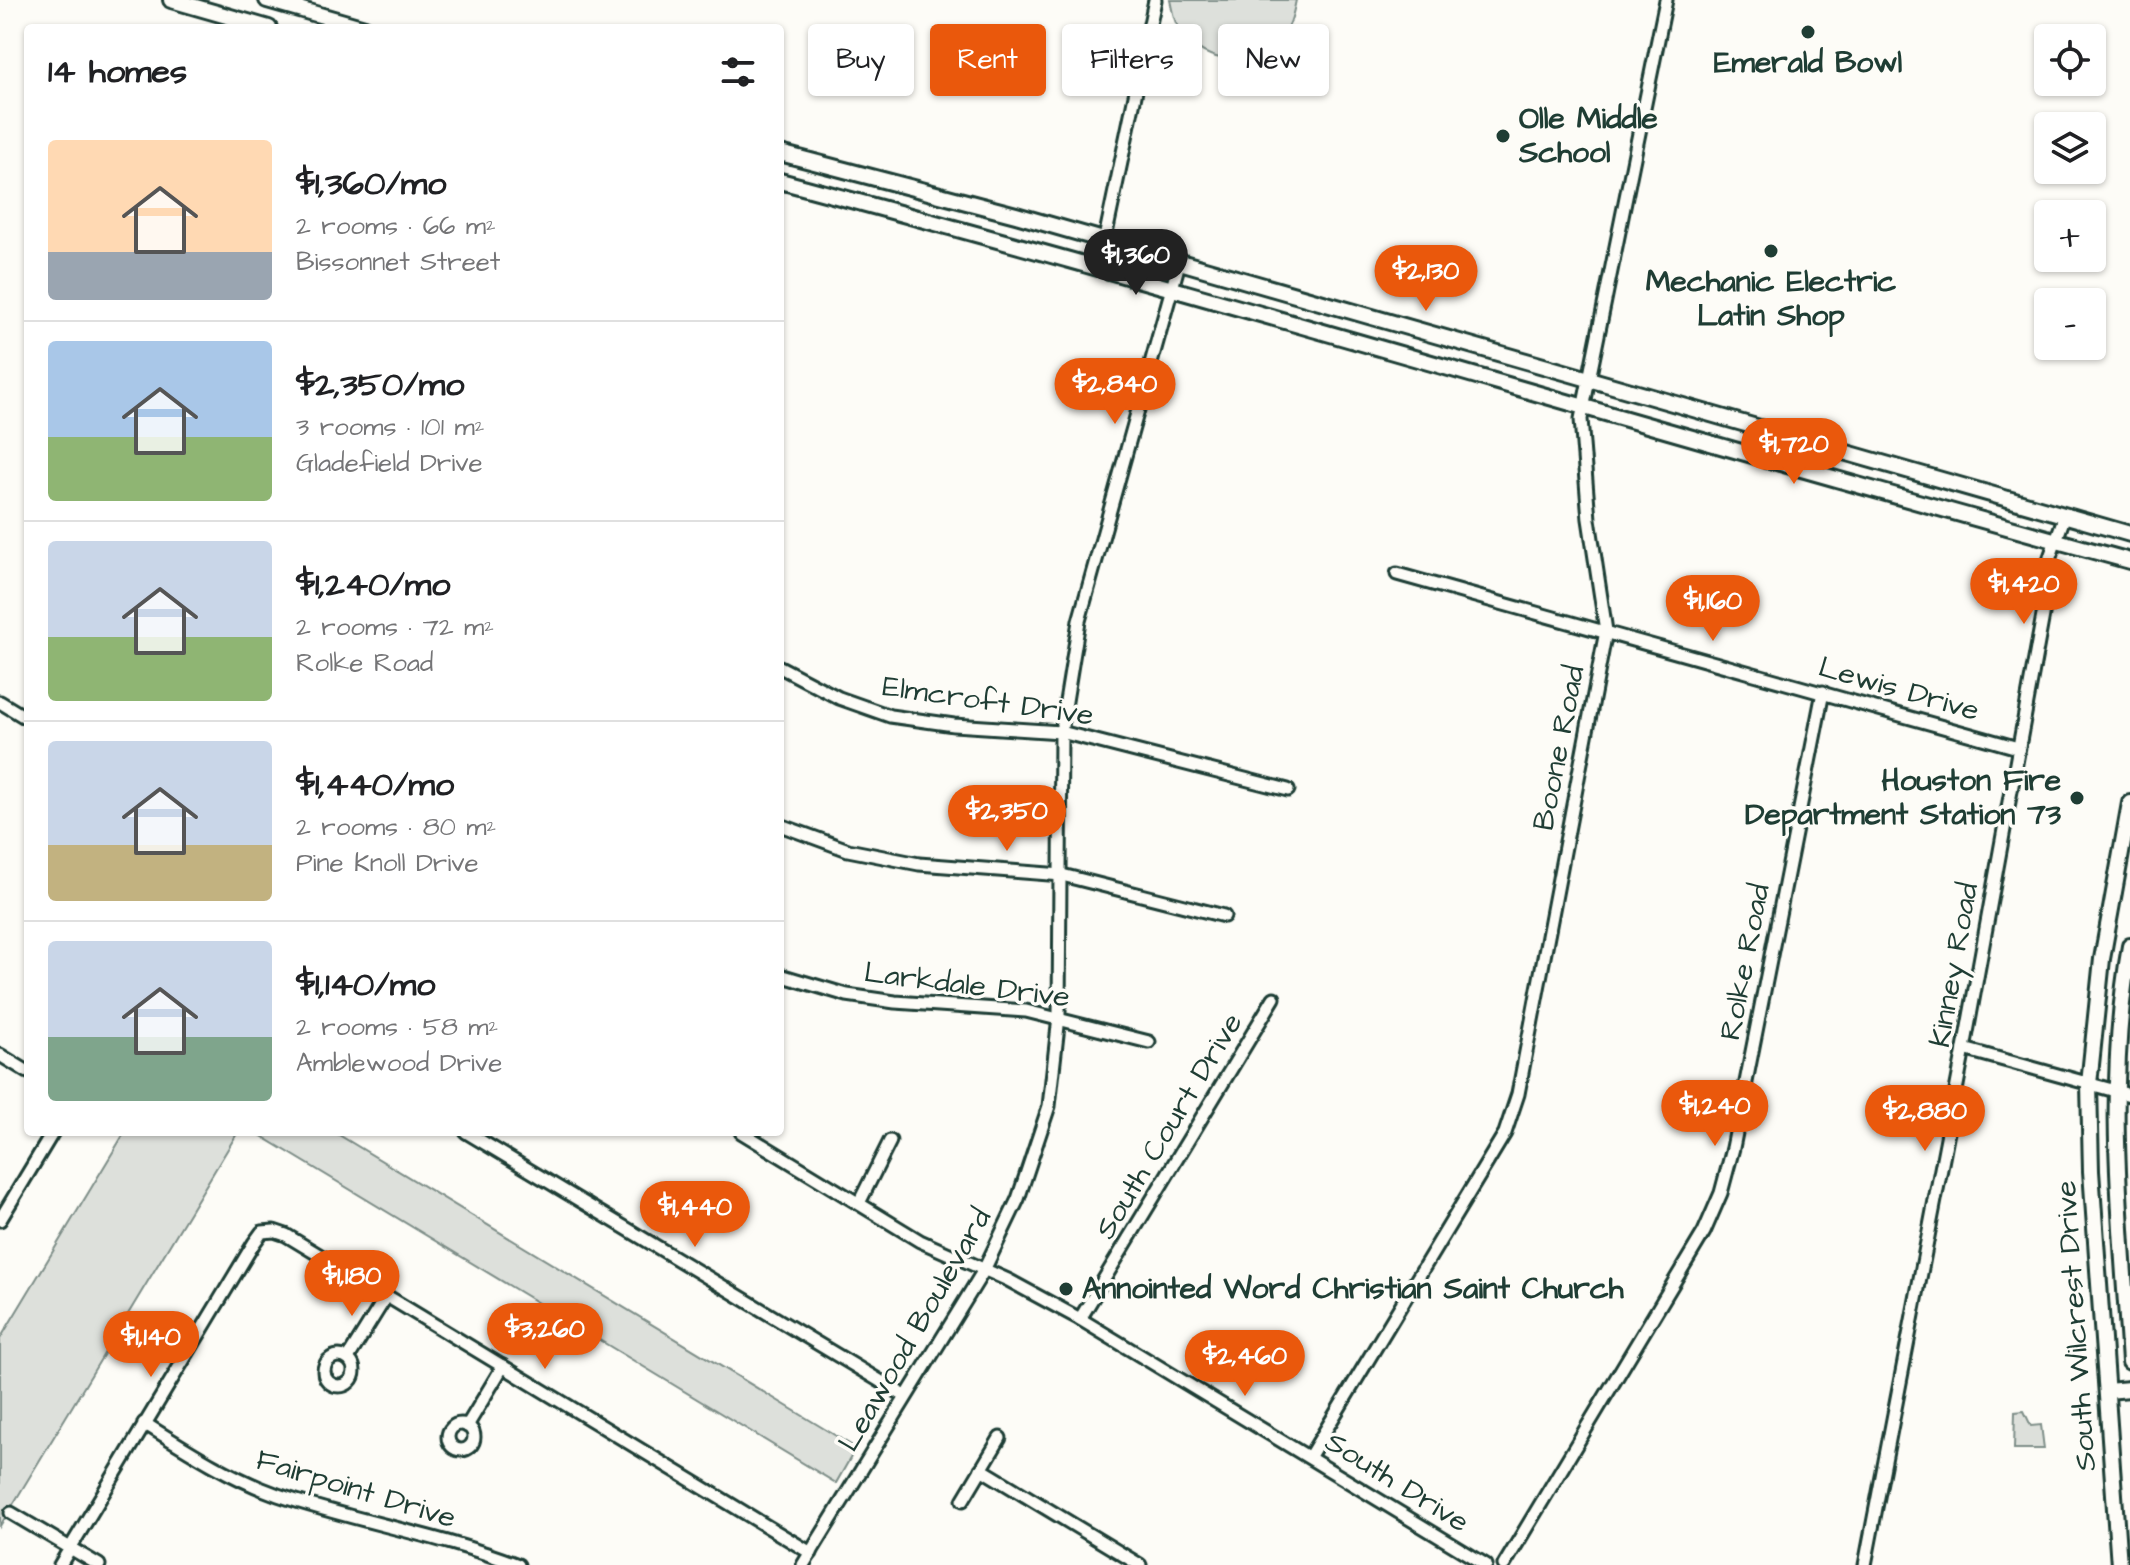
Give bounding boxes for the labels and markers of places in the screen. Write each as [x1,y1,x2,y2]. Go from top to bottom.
marker: Emerald Bowl [1799,23,1817,41]
place label: Emerald Bowl [1714,42,1903,84]
place label: Olle Middle School [1518,98,1658,174]
marker: Olle Middle School [1494,127,1512,145]
pin: $1,360 [1071,229,1201,297]
marker: Mechanic Electric Latin Shop [1762,242,1780,260]
pin: $2,130 [1361,245,1491,313]
place label: Mechanic Electric Latin Shop [1646,261,1896,338]
pin: $2,840 [1050,358,1180,426]
pin: $1,720 [1729,418,1859,486]
pin: $1,420 [1959,558,2089,626]
pin: $1,160 [1648,575,1778,643]
place label: Houston Fire Department Station 73 [1745,760,2062,837]
pin: $2,350 [942,785,1072,853]
marker: Houston Fire Department Station 73 [2068,789,2086,807]
pin: $1,240 [1650,1080,1780,1148]
pin: $2,880 [1860,1085,1990,1153]
pin: $1,440 [630,1181,760,1249]
pin: $1,180 [287,1250,417,1318]
place label: Annointed Word Christian Saint Church [1082,1268,1625,1310]
marker: Annointed Word Christian Saint Church [1057,1280,1075,1298]
pin: $3,260 [480,1303,610,1371]
pin: $1,140 [86,1311,216,1379]
pin: $2,460 [1180,1330,1310,1398]

